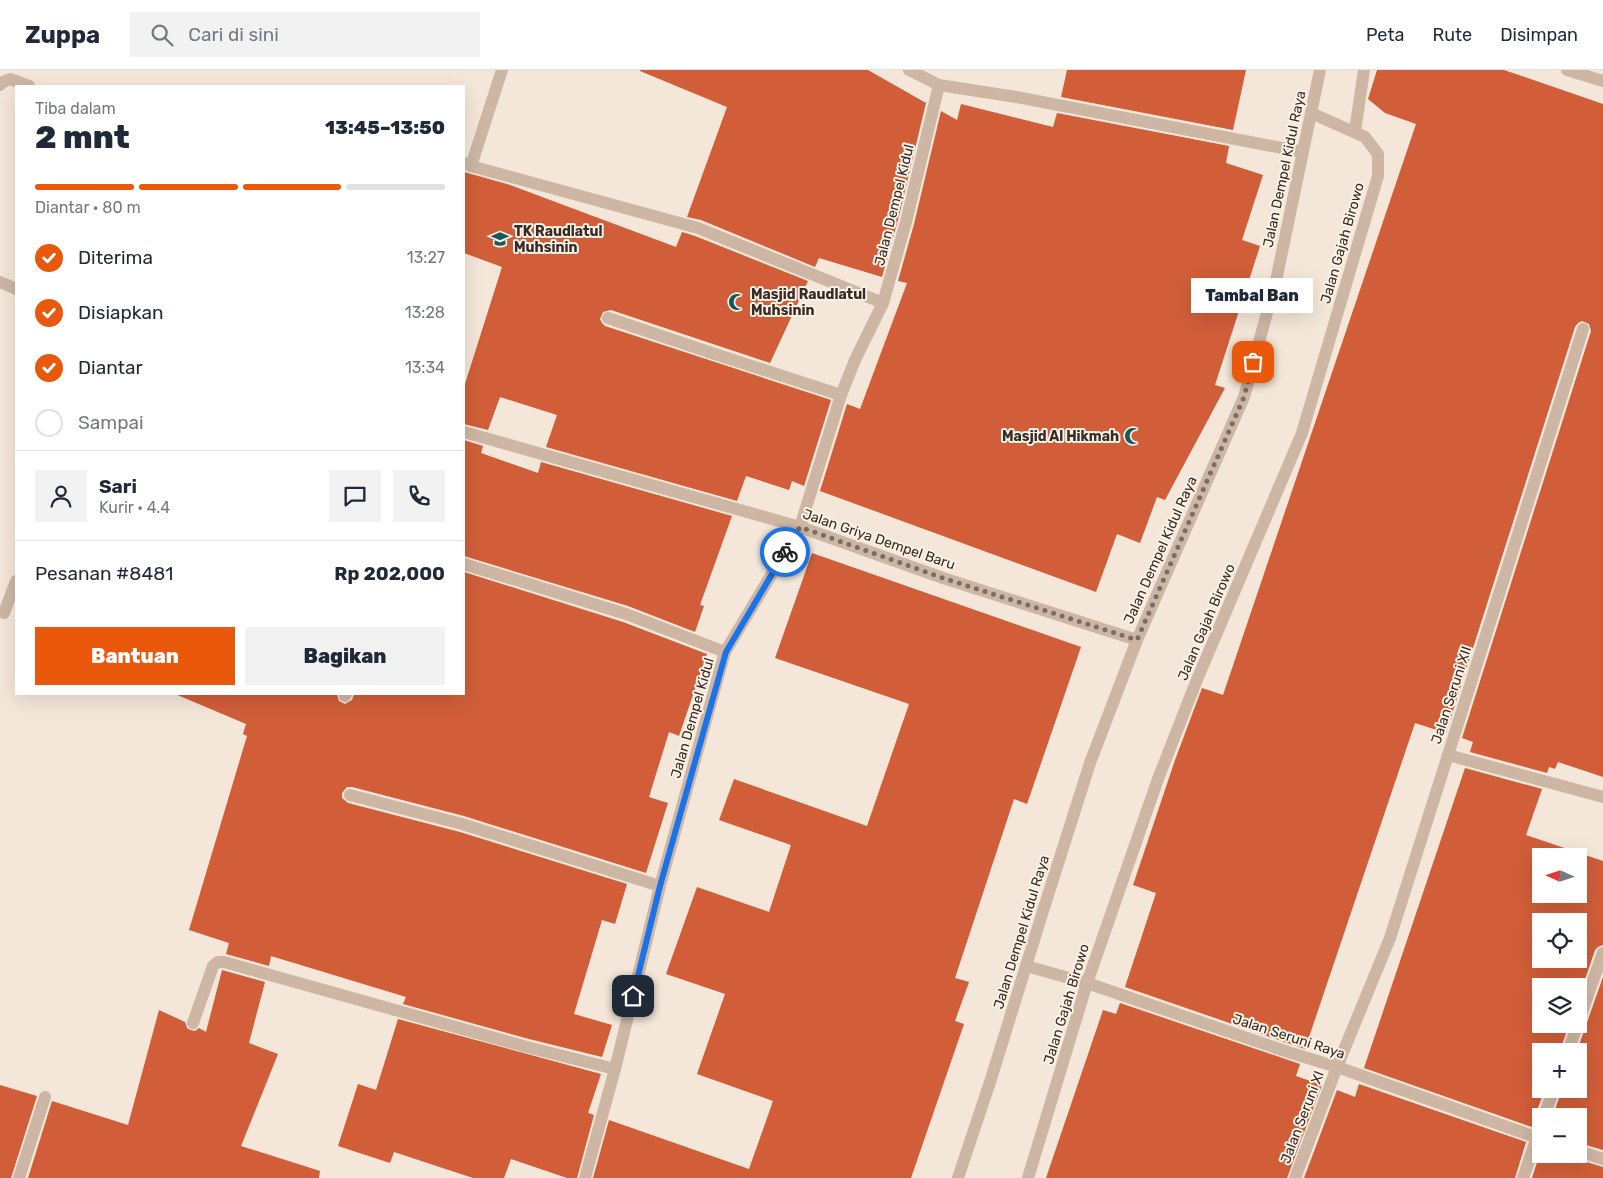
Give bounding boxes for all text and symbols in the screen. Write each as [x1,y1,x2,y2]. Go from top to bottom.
search box [130,12,480,57]
text: Zuppa [25,21,100,49]
icon: search [148,21,176,49]
text: Cari di sini [188,23,279,46]
text: Peta [1366,24,1404,46]
text: Rute [1432,24,1472,46]
text: Disimpan [1500,24,1578,46]
street label: Jalan Dempel Kidul Raya [1260,89,1309,249]
text: Tiba dalam [35,99,116,118]
text: 13:45–13:50 [325,116,445,139]
text: 2 mnt [35,118,130,156]
street label: Jalan Dempel Kidul [871,143,918,268]
street label: Jalan Gajah Birowo [1317,181,1368,306]
text: Diantar · 80 m [35,198,141,217]
place label: TK Raudlatul Muhsinin [514,223,602,256]
school or university icon: TK Raudlatul Muhsinin [490,229,510,249]
icon: check [35,244,63,272]
text: Diterima [78,246,153,269]
text: 13:27 [407,248,445,267]
callout: Tambal Ban [1192,277,1314,312]
place label: Masjid Raudlatul Muhsinin [751,286,866,319]
text: Tambal Ban [1205,286,1299,305]
mosque icon: Masjid Raudlatul Muhsinin [727,292,747,312]
icon: check [35,299,63,327]
text: Disiapkan [78,301,163,324]
text: 13:28 [405,303,445,322]
pin [1232,341,1274,383]
icon: bag [1239,348,1267,376]
icon: check [35,354,63,382]
text: Diantar [78,356,143,379]
text: 13:34 [405,358,445,377]
text: Sampai [78,411,144,434]
mosque icon: Masjid Al Hikmah [1123,426,1143,446]
place label: Masjid Al Hikmah [1002,428,1119,445]
button: person [35,470,87,522]
button: chat [329,470,381,522]
button: phone [393,470,445,522]
street label: Jalan Dempel Kidul Raya [1120,474,1201,627]
text: Sari [99,475,137,498]
text: Kurir · 4.4 [99,498,170,517]
street label: Jalan Griya Dempel Baru [800,505,957,574]
courier [760,527,810,577]
icon: bike [771,538,799,566]
street label: Jalan Gajah Birowo [1174,561,1239,683]
text: Pesanan #8481 [35,562,173,585]
text: Rp 202,000 [334,562,445,585]
button: Bantuan [35,627,235,685]
button: Bagikan [245,627,445,685]
street label: Jalan Seruni XII [1428,644,1475,746]
street label: Jalan Dempel Kidul [667,656,718,780]
north arrow [1532,848,1588,902]
map controls [1532,848,1587,1163]
street label: Jalan Dempel Kidul Raya [990,853,1053,1011]
button: locate [1532,913,1587,968]
street label: Jalan Gajah Birowo [1040,942,1093,1066]
pin [612,975,654,1017]
button: layers [1532,978,1587,1033]
icon: home [619,982,647,1010]
street label: Jalan Seruni Raya [1231,1010,1347,1063]
button: + [1532,1043,1587,1098]
street label: Jalan Seruni XI [1277,1068,1328,1166]
button: − [1532,1108,1587,1163]

